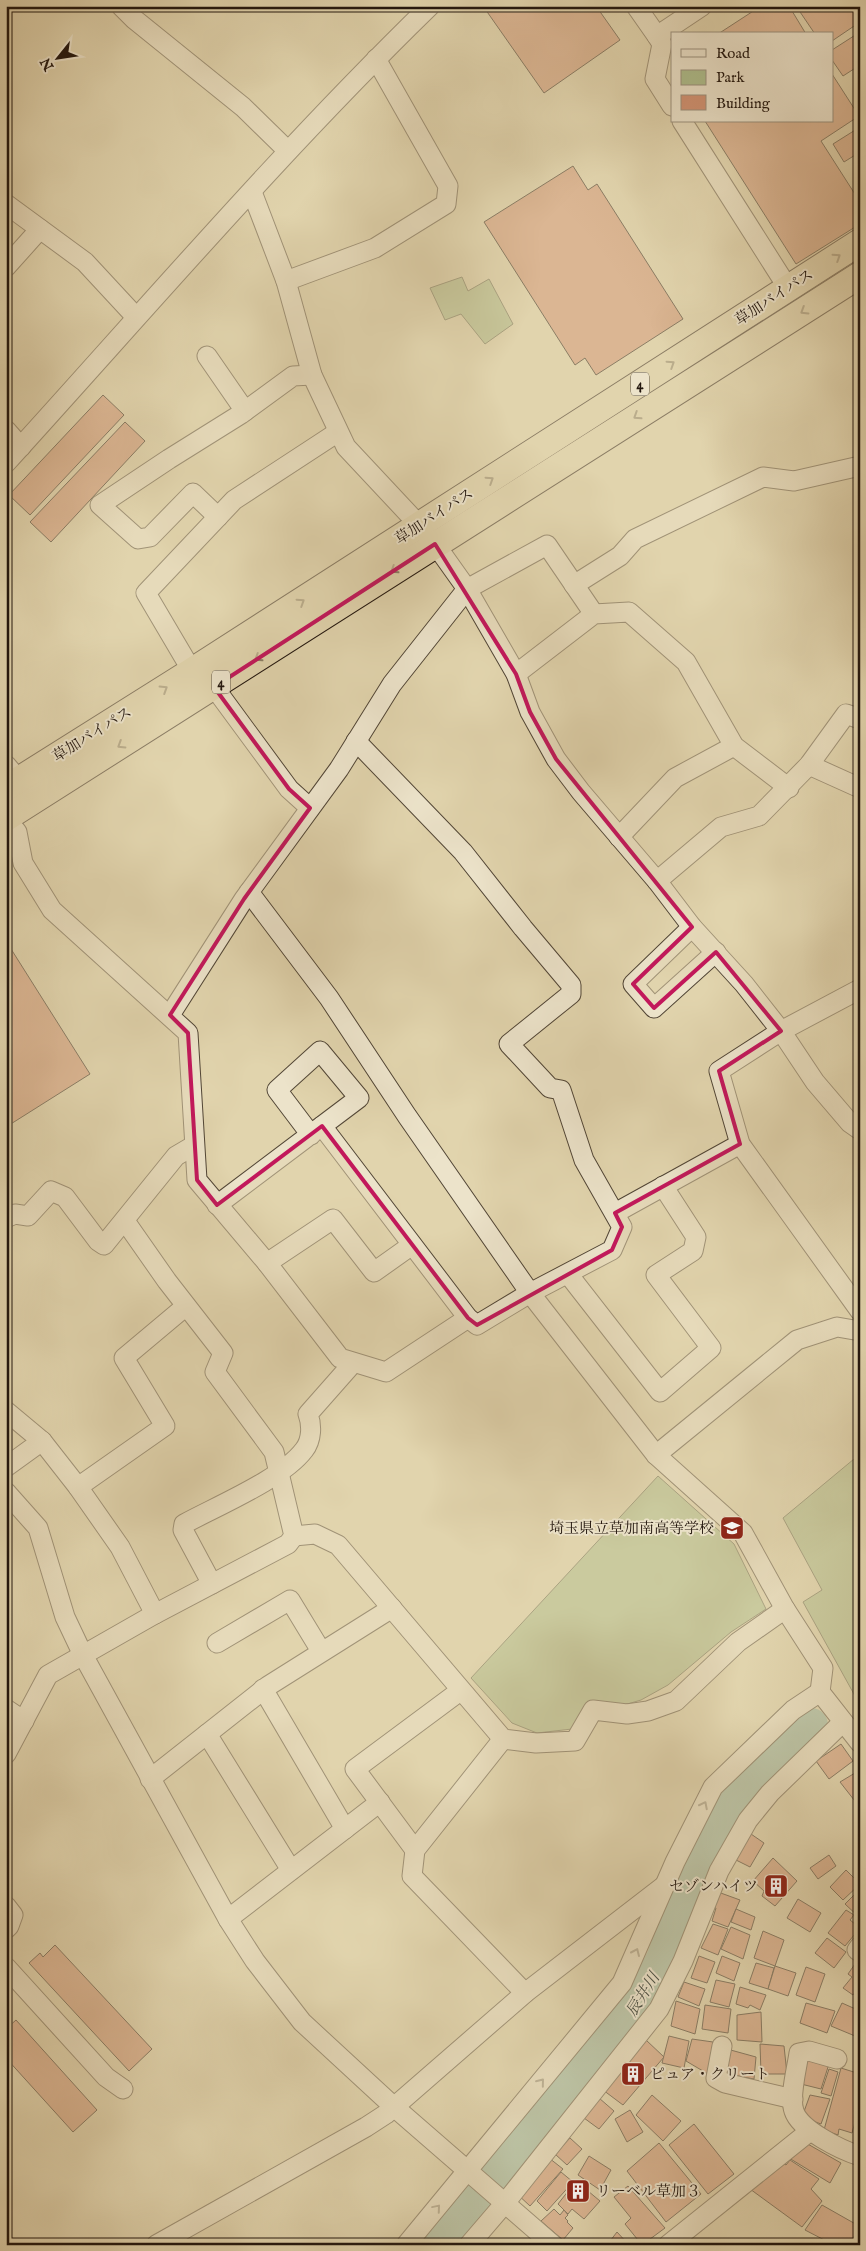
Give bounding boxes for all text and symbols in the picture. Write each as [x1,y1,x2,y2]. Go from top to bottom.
north arrow [32,32,82,82]
legend [671,32,834,122]
text: Road [716,44,751,63]
text: N [37,54,59,75]
text: Park [716,68,746,87]
text: Building [716,94,771,113]
one-way arrow [831,254,841,263]
street label: 草加バイパス [731,265,817,330]
one-way arrow [800,304,809,314]
one-way arrow [665,361,675,370]
road number: 4 [631,372,649,396]
one-way arrow [633,410,642,419]
one-way arrow [484,477,494,486]
street label: 草加バイパス [391,484,477,549]
one-way arrow [391,564,400,574]
one-way arrow [296,598,305,608]
one-way arrow [254,652,263,662]
road number: 4 [212,670,230,694]
one-way arrow [159,686,168,695]
street label: 草加バイパス [49,703,135,766]
one-way arrow [117,739,126,749]
school or university icon: 埼玉県立草加南高等学校 [719,1515,745,1541]
place label: 埼玉県立草加南高等学校 [549,1519,714,1538]
one-way arrow [698,1801,708,1810]
building icon: セゾンハイツ [763,1873,789,1899]
place label: セゾンハイツ [669,1877,758,1896]
one-way arrow [630,1948,641,1957]
water label: 辰井川 [622,1968,666,2021]
building icon: ピュア・クリート [620,2061,646,2087]
place label: ピュア・クリート [650,2065,770,2084]
one-way arrow [535,2079,544,2088]
building icon: リーベル草加３ [565,2178,591,2204]
place label: リーベル草加３ [596,2182,701,2201]
one-way arrow [431,2204,440,2213]

